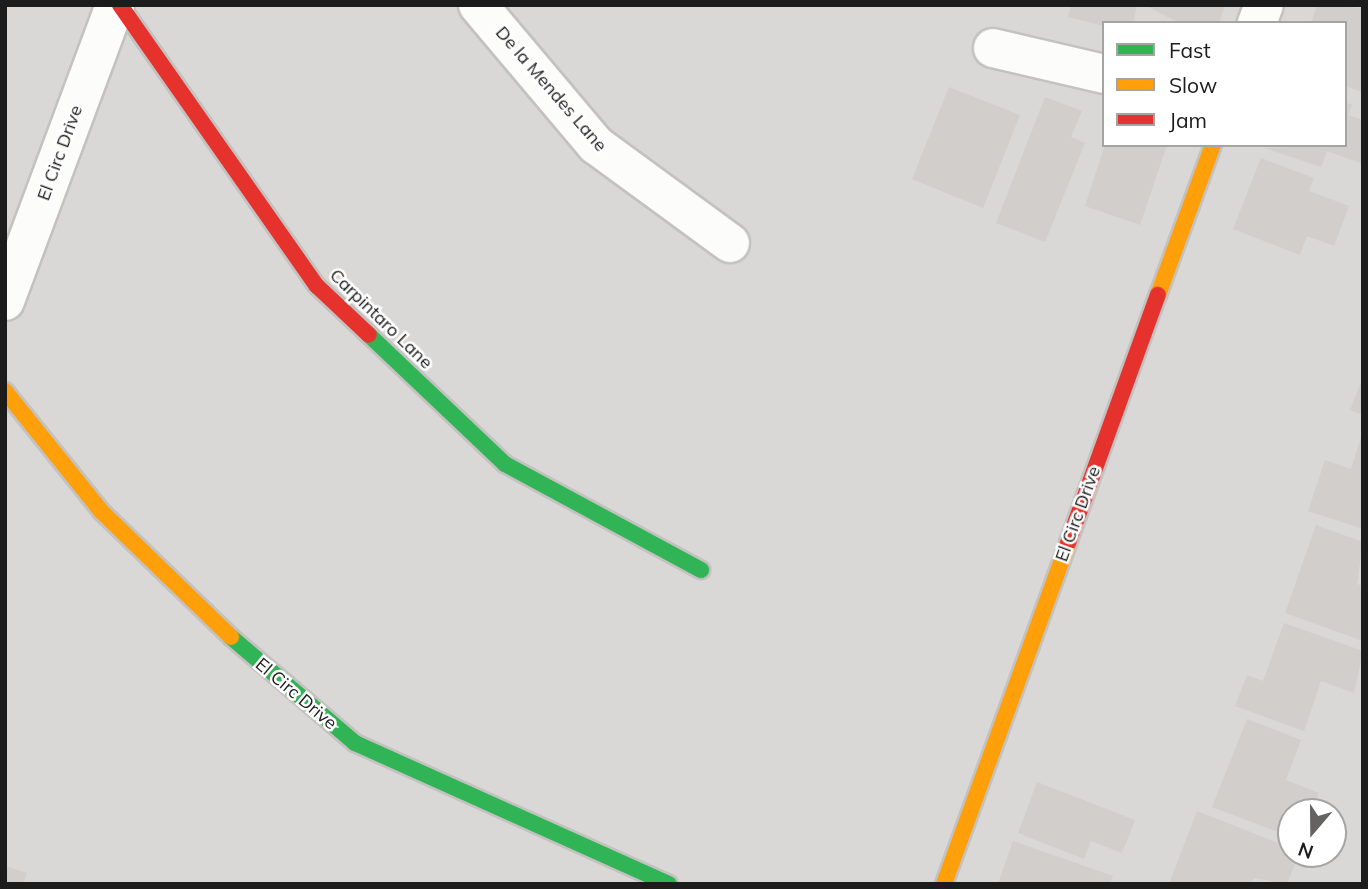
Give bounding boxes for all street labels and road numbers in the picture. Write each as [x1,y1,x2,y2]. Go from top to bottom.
street label: De la Mendes Lane [491,22,611,156]
street label: El Circ Drive [33,102,87,204]
street label: Carpintaro Lane [325,265,437,373]
street label: El Circ Drive [1051,463,1105,565]
street label: El Circ Drive [251,654,341,734]

